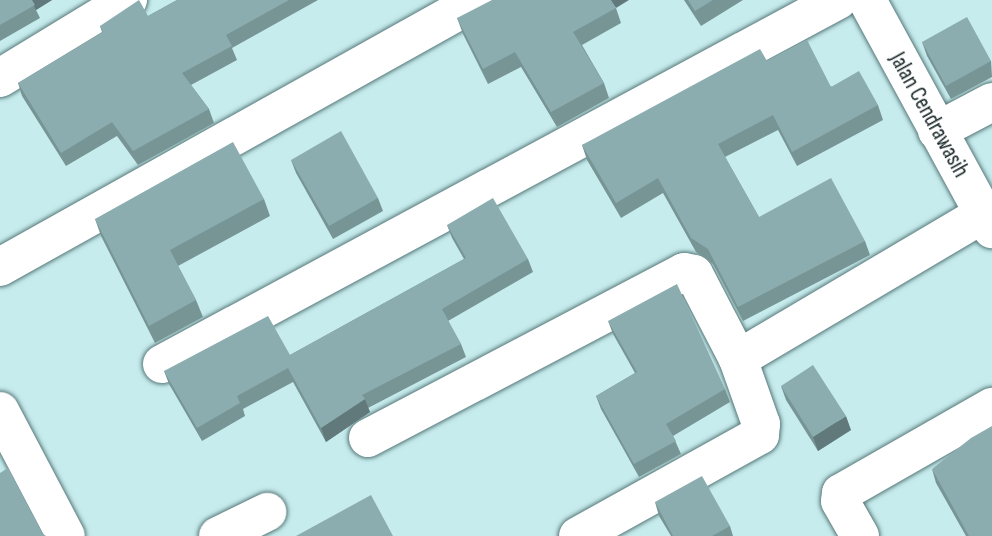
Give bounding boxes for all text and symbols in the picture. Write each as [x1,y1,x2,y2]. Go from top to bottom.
street label: Jalan Cendrawasih [883,48,975,182]

